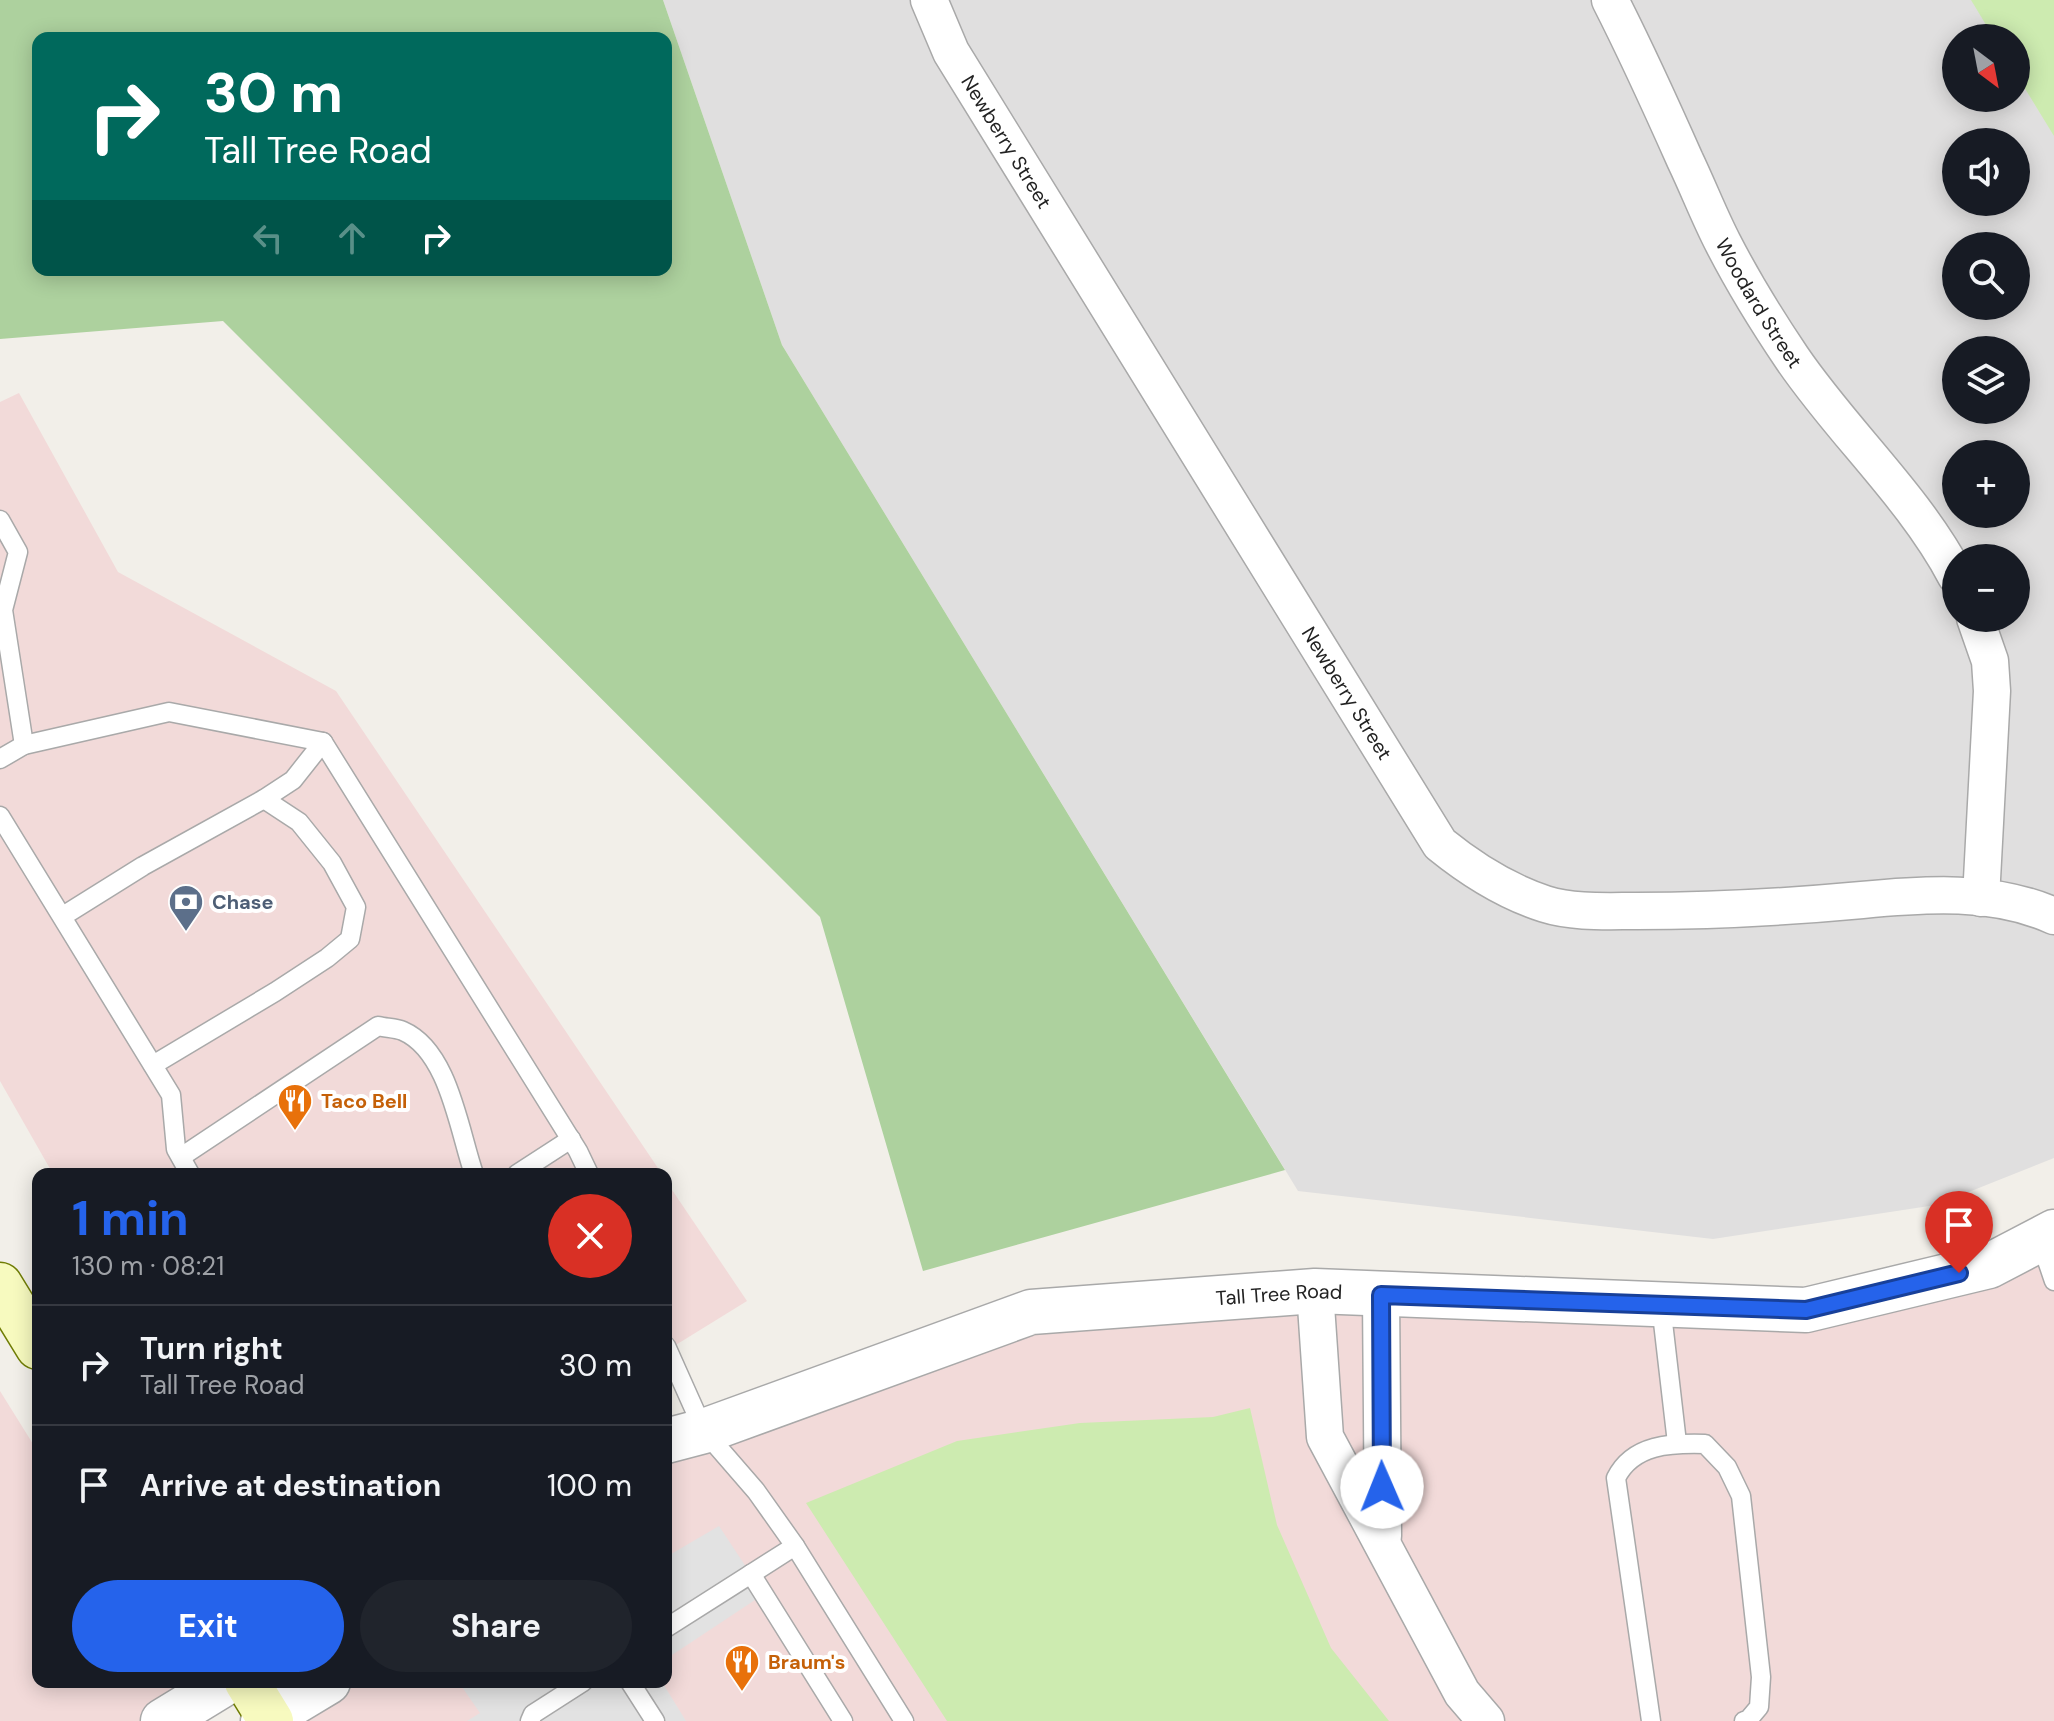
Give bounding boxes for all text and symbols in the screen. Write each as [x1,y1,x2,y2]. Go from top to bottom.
north arrow [1942,24,2030,112]
map controls [1942,24,2030,632]
text: 30 m [204,56,343,129]
icon: right [72,64,176,168]
street label: Newberry Street [955,70,1058,213]
text: Tall Tree Road [204,127,432,174]
button: sound [1942,128,2030,216]
icon: left [246,216,290,260]
icon: ahead [330,216,374,260]
icon: right [414,216,458,260]
button: search [1942,232,2030,320]
street label: Woodard Street [1710,234,1808,373]
button: layers [1942,336,2030,424]
button: + [1942,440,2030,528]
button: − [1942,544,2030,632]
street label: Newberry Street [1296,622,1398,765]
bank icon: Chase [167,883,205,933]
place label: Chase [212,889,274,915]
restaurant icon: Taco Bell [276,1082,314,1132]
place label: Taco Bell [321,1088,407,1114]
text: 1 min [72,1187,189,1250]
pin [1925,1191,1993,1273]
button: close [548,1194,632,1278]
icon: arrive [1937,1203,1981,1247]
text: 130 m · 08:21 [72,1249,224,1283]
street label: Tall Tree Road [1215,1278,1343,1311]
text: Turn right [140,1329,283,1368]
icon: right [72,1343,116,1387]
text: 30 m [559,1346,632,1385]
text: Tall Tree Road [140,1368,305,1402]
position arrow [1340,1445,1424,1529]
icon: arrive [72,1463,116,1507]
text: Arrive at destination [140,1466,441,1505]
text: 100 m [547,1466,632,1505]
button: Exit [72,1580,344,1672]
button: Share [360,1580,632,1672]
restaurant icon: Braum's [723,1643,761,1693]
place label: Braum's [768,1649,845,1675]

